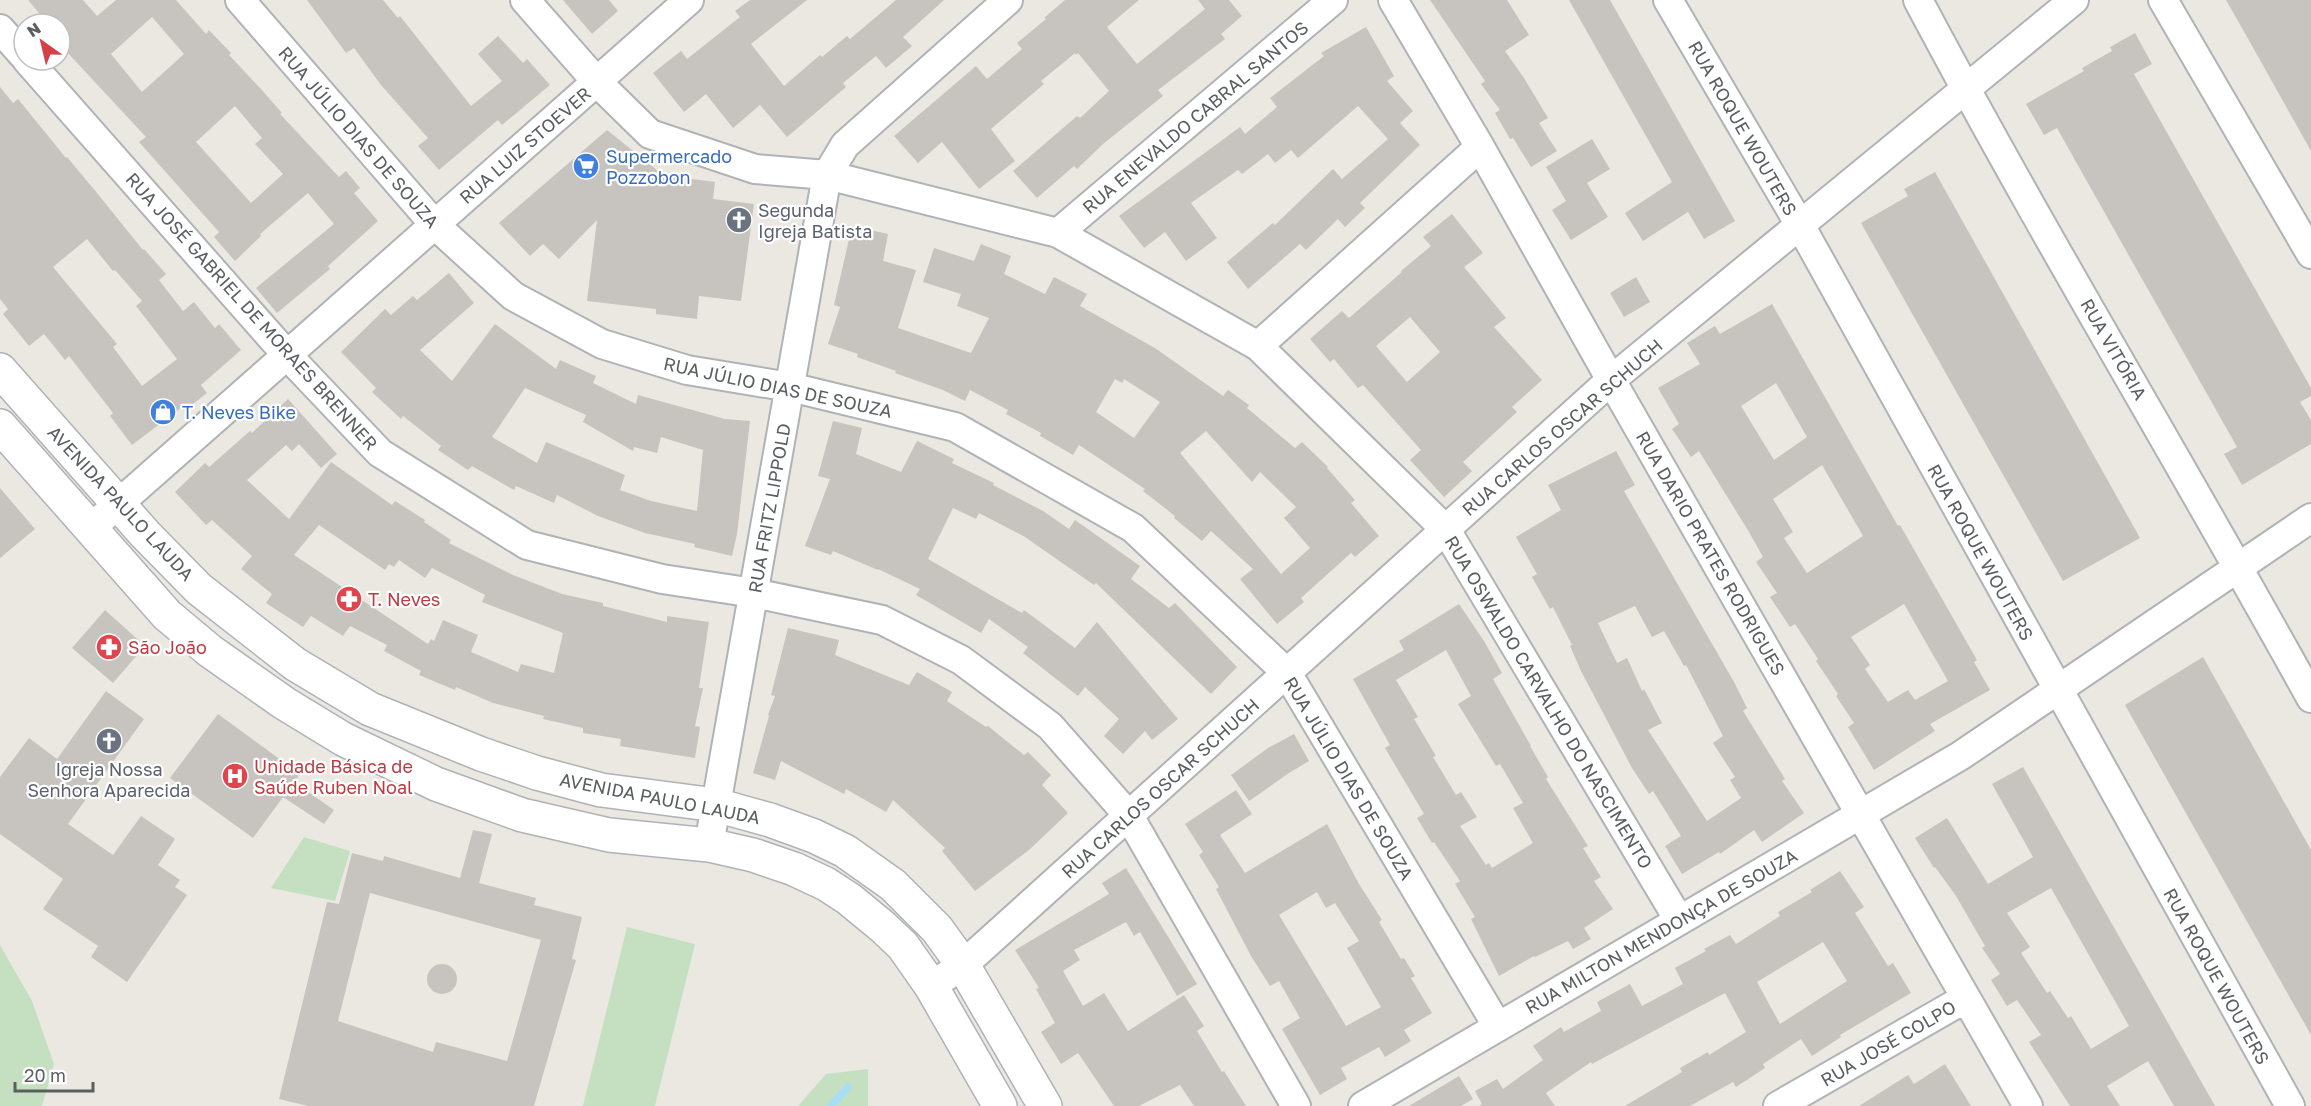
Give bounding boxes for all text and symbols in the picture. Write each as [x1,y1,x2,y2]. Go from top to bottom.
north arrow [12,12,72,72]
street label: RUA ENEVALDO CABRAL SANTOS [1078,16,1312,218]
text: N [23,18,44,41]
street label: RUA ROQUE WOUTERS [1684,37,1802,219]
street label: RUA JÚLIO DIAS DE SOUZA [274,42,444,232]
street label: RUA LUIZ STOEVER [455,82,595,208]
place label: Supermercado Pozzobon [606,145,732,188]
supermarket icon: Supermercado Pozzobon [571,151,601,181]
street label: RUA JOSÉ GABRIEL DE MORAES BRENNER [121,168,383,454]
place label: Segunda Igreja Batista [758,199,872,242]
church icon: Segunda Igreja Batista [724,205,754,235]
street label: RUA VITÓRIA [2076,295,2152,403]
street label: RUA CARLOS OSCAR SCHUCH [1457,334,1667,520]
street label: RUA JÚLIO DIAS DE SOUZA [662,352,894,422]
shop icon: T. Neves Bike [148,397,178,427]
place label: T. Neves Bike [182,401,296,423]
street label: AVENIDA PAULO LAUDA [43,421,199,585]
street label: RUA FRITZ LIPPOLD [743,421,795,595]
street label: RUA DARIO PRATES RODRIGUES [1632,427,1790,679]
street label: RUA ROQUE WOUTERS [1923,460,2039,644]
street label: RUA OSWALDO CARVALHO DO NASCIMENTO [1441,532,1657,872]
pharmacy icon: T. Neves [334,584,364,614]
place label: T. Neves [368,588,440,610]
pharmacy icon: São João [94,632,124,662]
place label: São João [128,636,207,658]
street label: RUA JÚLIO DIAS DE SOUZA [1280,672,1418,884]
street label: RUA CARLOS OSCAR SCHUCH [1057,693,1263,883]
church icon: Igreja Nossa Senhora Aparecida [94,726,124,756]
place label: Unidade Básica de Saúde Ruben Noal [254,755,413,798]
place label: Igreja Nossa Senhora Aparecida [28,758,190,801]
hospital icon: Unidade Básica de Saúde Ruben Noal [220,761,250,791]
street label: AVENIDA PAULO LAUDA [558,768,762,828]
street label: RUA MILTON MENDONÇA DE SOUZA [1521,844,1801,1018]
street label: RUA ROQUE WOUTERS [2159,884,2275,1068]
street label: RUA JOSÉ COLPO [1816,995,1960,1091]
scale bar [15,1055,93,1093]
text: 20 m [24,1064,66,1086]

